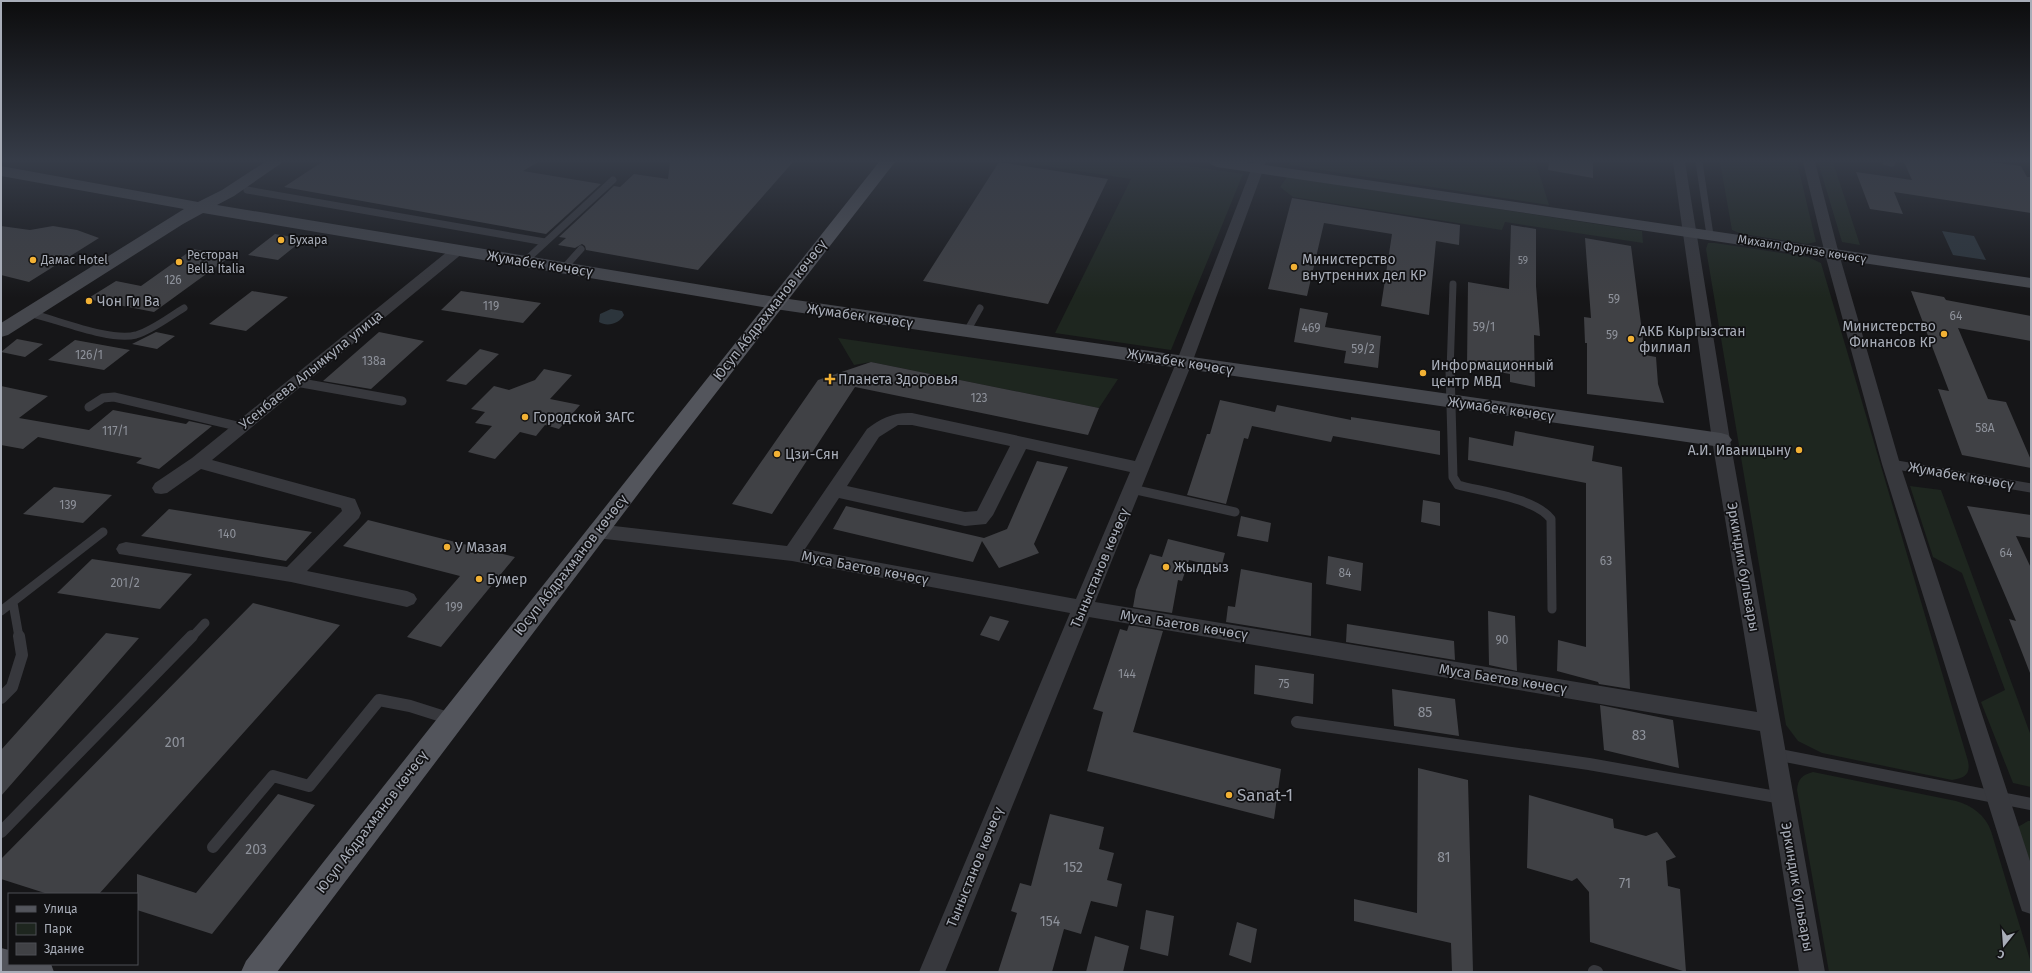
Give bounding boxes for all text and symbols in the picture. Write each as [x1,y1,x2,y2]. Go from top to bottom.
street label: Михаил Фрунзе көчөсү [1737,232,1867,266]
place label: Бухара [289,233,328,247]
marker: Бухара [276,235,286,245]
street label: Юсуп Абдрахманов көчөсү [710,236,830,384]
street label: Жумабек көчөсү [486,247,594,281]
place label: Ресторан Bella Italia [187,248,245,276]
place label: Министерство внутренних дел КР [1302,251,1426,284]
place label: Дамас Hotel [40,253,108,267]
marker: Дамас Hotel [28,255,38,265]
house number: 59 [1518,255,1528,267]
marker: Ресторан Bella Italia [174,257,184,267]
marker: Министерство внутренних дел КР [1289,262,1299,272]
house number: 126 [164,273,182,287]
house number: 59 [1608,292,1620,306]
place label: Чон Ги Ва [97,293,160,310]
marker: Чон Ги Ва [84,296,94,306]
house number: 119 [483,299,499,313]
street label: Жумабек көчөсү [806,300,914,332]
street label: Усенбаева Алымкула улица [236,307,386,433]
house number: 64 [1950,309,1963,323]
place label: Министерство Финансов КР [1842,318,1936,351]
house number: 59/1 [1473,320,1495,334]
house number: 469 [1302,321,1320,335]
place label: АКБ Кыргызстан филиал [1639,323,1746,356]
house number: 59 [1606,328,1618,342]
marker: Министерство Финансов КР [1939,329,1949,339]
marker: АКБ Кыргызстан филиал [1626,334,1636,344]
house number: 59/2 [1351,342,1375,356]
street label: Жумабек көчөсү [1126,345,1234,379]
house number: 126/1 [75,348,103,362]
house number: 138а [362,354,386,368]
place label: Информационный центр МВД [1431,357,1554,390]
marker: Информационный центр МВД [1418,368,1428,378]
place label: Планета Здоровья [838,371,958,388]
marker: Планета Здоровья [825,374,835,384]
house number: 123 [970,391,988,405]
street label: Жумабек көчөсү [1447,393,1555,425]
place label: Городской ЗАГС [533,409,635,426]
marker: Городской ЗАГС [520,412,530,422]
house number: 58А [1975,421,1995,435]
house number: 117/1 [102,424,128,438]
place label: А.И. Иваницыну [1688,442,1791,459]
marker: А.И. Иваницыну [1794,445,1804,455]
place label: Цзи-Сян [785,446,839,463]
marker: Цзи-Сян [772,449,782,459]
street label: Жумабек көчөсү [1907,458,2015,494]
street label: Юсуп Абдрахманов көчөсү [511,491,631,639]
house number: 139 [59,498,77,512]
street label: Эркиндик бульвары [1723,501,1763,633]
street label: Тыныстанов көчөсү [1067,505,1133,631]
house number: 140 [218,527,236,541]
place label: У Мазая [455,539,507,556]
marker: У Мазая [442,542,452,552]
house number: 64 [2000,546,2013,560]
street label: Муса Баетов көчөсү [800,547,930,589]
house number: 63 [1600,554,1612,568]
place label: Жылдыз [1174,559,1229,576]
marker: Жылдыз [1161,562,1171,572]
house number: 84 [1339,566,1352,580]
place label: Бумер [487,571,527,588]
marker: Бумер [474,574,484,584]
house number: 201/2 [110,576,140,590]
house number: 199 [445,600,463,614]
street label: Муса Баетов көчөсү [1119,607,1249,644]
house number: 90 [1496,633,1509,647]
street label: Муса Баетов көчөсү [1438,661,1568,698]
house number: 144 [1118,667,1137,681]
house number: 75 [1278,677,1290,691]
house number: 85 [1418,704,1432,721]
house number: 83 [1632,727,1646,744]
house number: 201 [165,734,185,751]
street label: Юсуп Абдрахманов көчөсү [313,747,431,897]
place label: Sanat-1 [1237,785,1293,806]
marker: Sanat-1 [1224,790,1234,800]
street label: Тыныстанов көчөсү [943,804,1007,930]
street label: Эркиндик бульвары [1777,821,1817,953]
house number: 203 [245,841,267,858]
house number: 81 [1437,849,1451,866]
house number: 152 [1063,859,1083,876]
house number: 71 [1619,875,1631,892]
legend [8,893,138,965]
text: Улица [44,902,78,916]
house number: 154 [1040,913,1061,930]
text: Парк [44,922,73,936]
north arrow [1984,925,2024,965]
text: Здание [44,942,84,956]
text: С [1996,947,2006,961]

